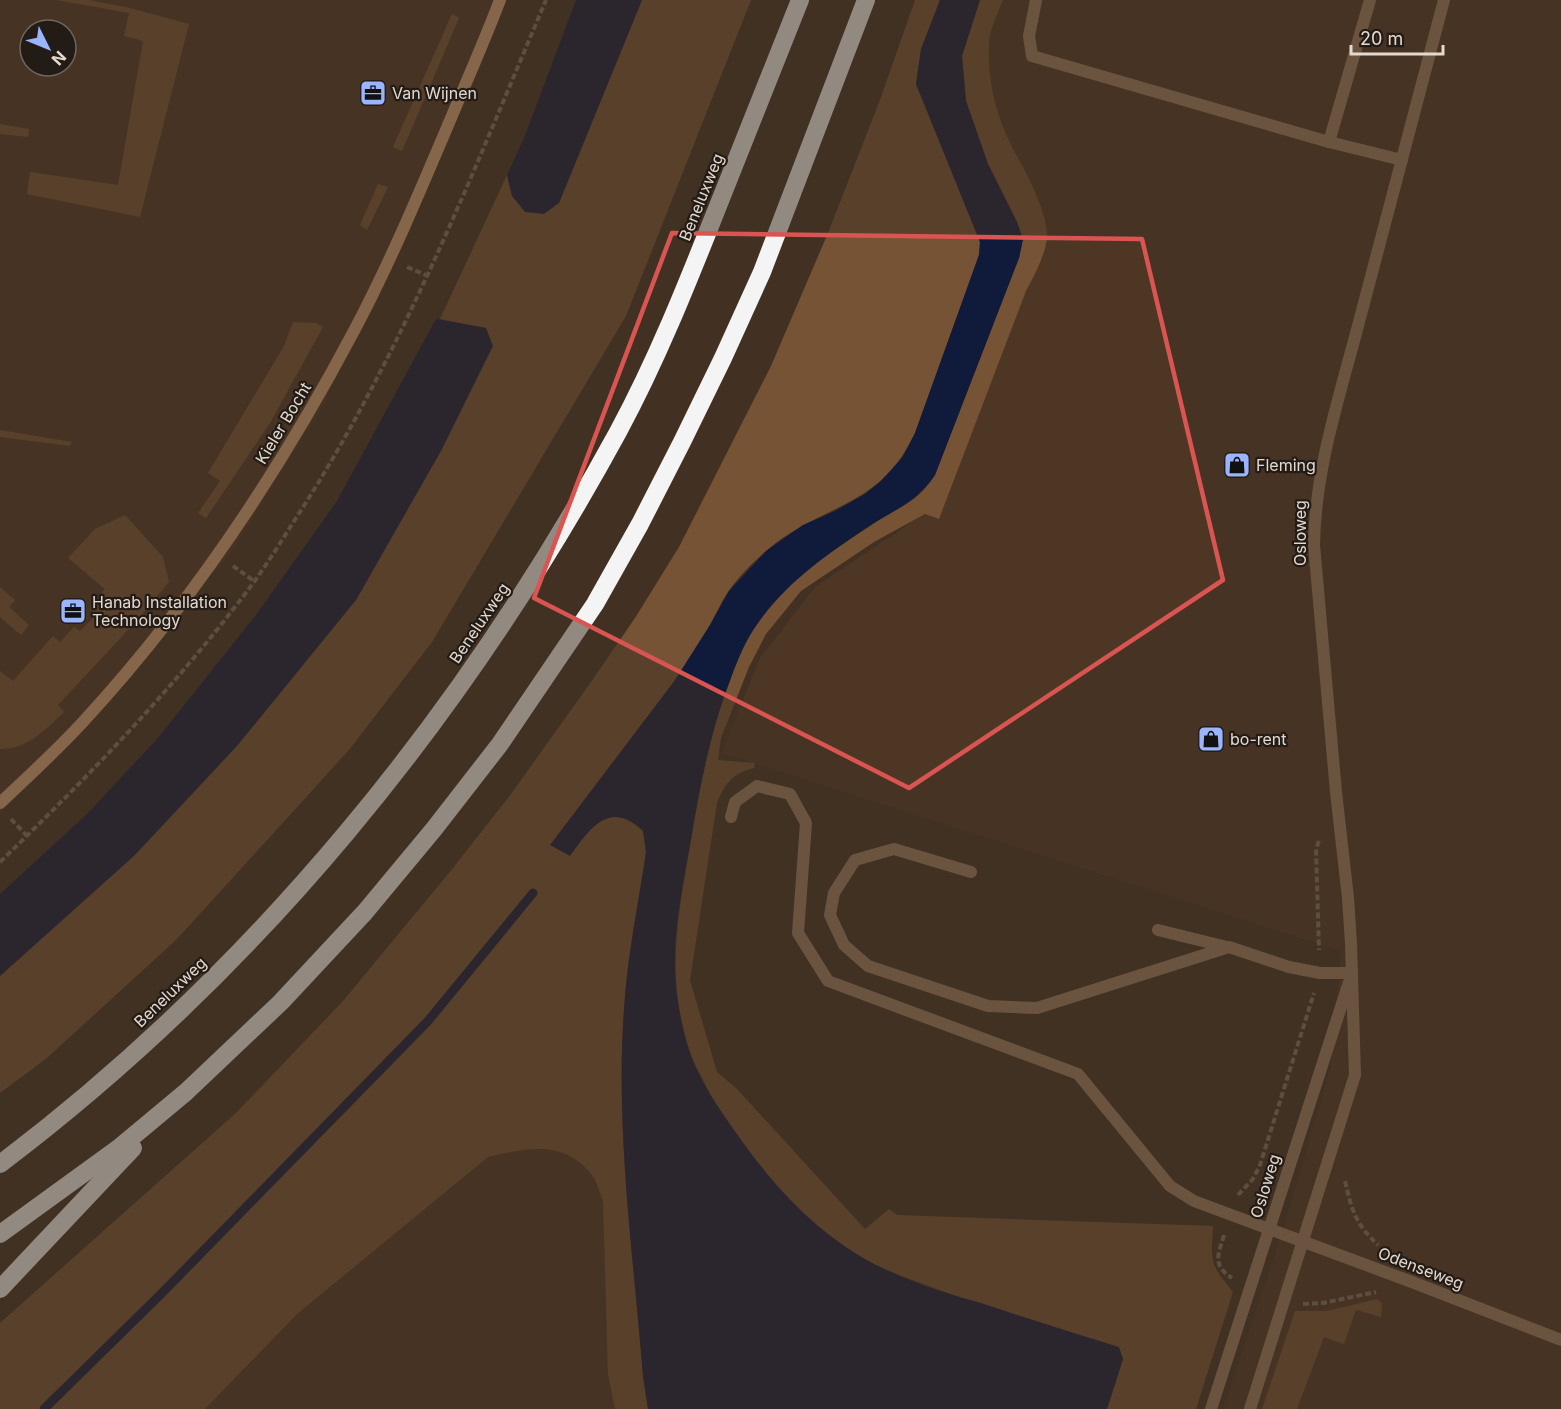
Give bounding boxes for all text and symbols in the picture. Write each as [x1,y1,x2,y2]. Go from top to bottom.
north arrow [18,18,78,78]
scale bar [1351,18,1442,56]
text: 20 m [1360,28,1403,49]
text: N [47,47,70,70]
office icon: Van Wijnen [358,78,388,108]
place label: Van Wijnen [392,83,477,103]
street label: Beneluxweg [674,150,728,244]
street label: Kieler Bocht [251,378,315,468]
shop icon: Fleming [1222,450,1252,480]
place label: Fleming [1256,455,1316,475]
street label: Osloweg [1290,500,1310,566]
street label: Beneluxweg [445,579,513,667]
place label: Hanab Installation Technology [92,592,227,630]
office icon: Hanab Installation Technology [58,596,88,626]
shop icon: bo-rent [1196,724,1226,754]
place label: bo-rent [1230,729,1287,749]
street label: Beneluxweg [130,953,210,1031]
street label: Osloweg [1246,1152,1284,1220]
street label: Odenseweg [1375,1242,1467,1294]

